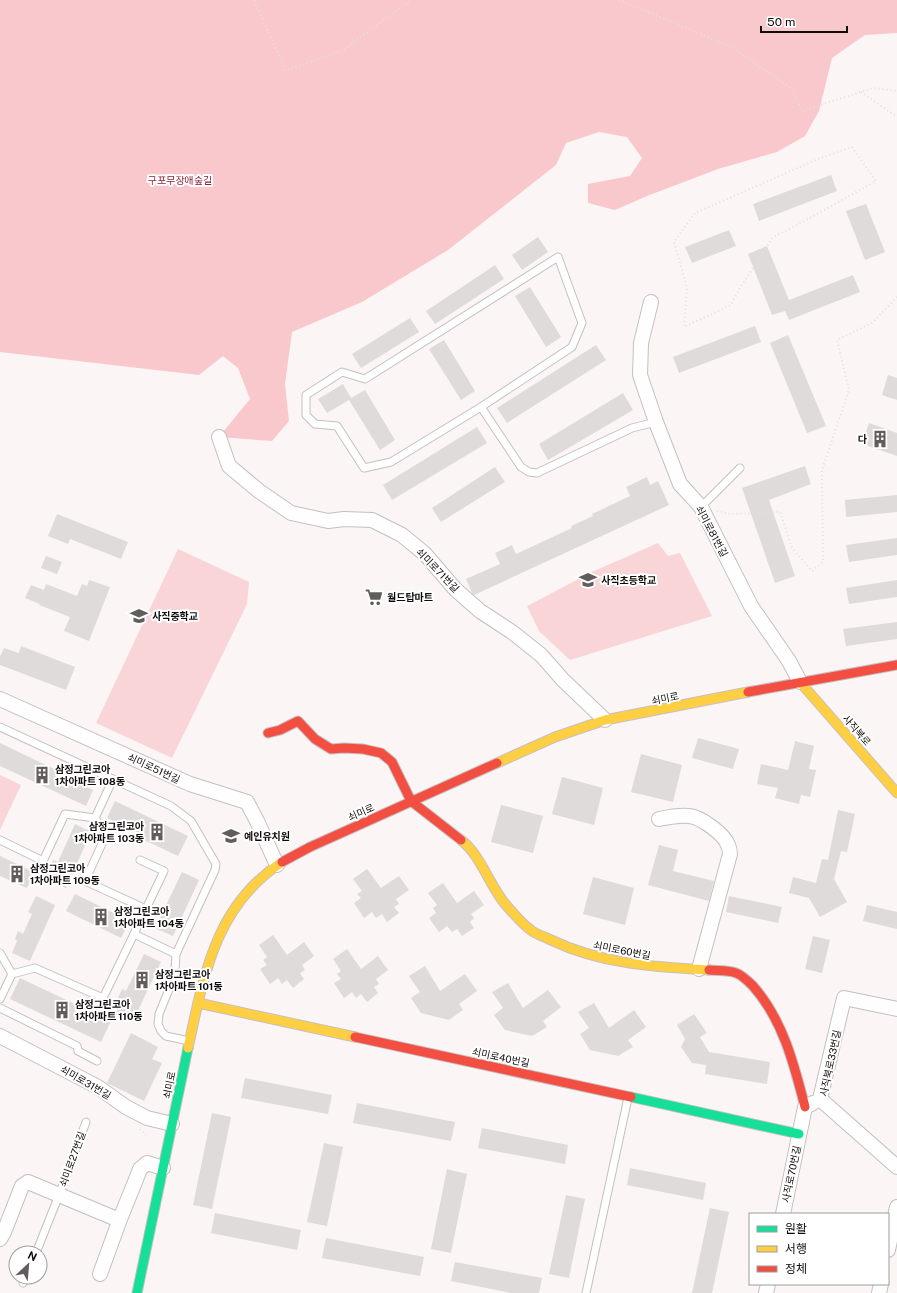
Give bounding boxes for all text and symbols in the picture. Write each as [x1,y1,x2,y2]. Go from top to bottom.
scale bar [761,8,847,34]
text: 50 m [767,15,795,29]
park label: 구포무장애숲길 [148,174,212,186]
building icon: 다 [870,429,890,449]
place label: 다 [858,433,867,445]
street label: 쇠미로81번길 [693,503,731,559]
street label: 쇠미로71번길 [414,546,462,594]
school or university icon: 사직초등학교 [578,570,598,590]
place label: 사직초등학교 [601,574,656,586]
supermarket icon: 월드탑마트 [364,587,384,607]
place label: 월드탑마트 [387,591,433,603]
school or university icon: 사직중학교 [129,606,149,626]
place label: 사직중학교 [152,610,198,622]
street label: 쇠미로 [650,689,680,707]
street label: 사직북로 [840,712,874,748]
street label: 쇠미로51번길 [126,751,182,785]
place label: 삼정그린코아 1차아파트 108동 [55,763,125,787]
building icon: 삼정그린코아 1차아파트 108동 [32,765,52,785]
street label: 쇠미로 [346,801,376,823]
place label: 삼정그린코아 1차아파트 103동 [74,820,145,844]
building icon: 삼정그린코아 1차아파트 103동 [147,822,167,842]
school or university icon: 예인유치원 [221,826,241,846]
place label: 예인유치원 [244,830,290,842]
place label: 삼정그린코아 1차아파트 109동 [30,862,100,886]
building icon: 삼정그린코아 1차아파트 109동 [7,864,27,884]
place label: 삼정그린코아 1차아파트 104동 [114,905,184,929]
building icon: 삼정그린코아 1차아파트 104동 [91,907,111,927]
street label: 쇠미로60번길 [592,939,652,961]
place label: 삼정그린코아 1차아파트 101동 [155,968,223,992]
building icon: 삼정그린코아 1차아파트 101동 [132,970,152,990]
place label: 삼정그린코아 1차아파트 110동 [75,998,143,1022]
building icon: 삼정그린코아 1차아파트 110동 [52,1000,72,1020]
street label: 사직북로33번길 [817,1029,843,1097]
street label: 쇠미로40번길 [471,1045,531,1069]
street label: 쇠미로31번길 [59,1063,113,1101]
street label: 쇠미로 [160,1070,178,1100]
street label: 쇠미로27번길 [56,1130,88,1188]
street label: 사직로70번길 [779,1144,803,1204]
legend [749,1213,889,1285]
text: 원활 [785,1222,807,1236]
text: 서행 [785,1242,807,1256]
north arrow [8,1245,48,1285]
text: N [26,1249,39,1263]
text: 정체 [785,1262,807,1276]

